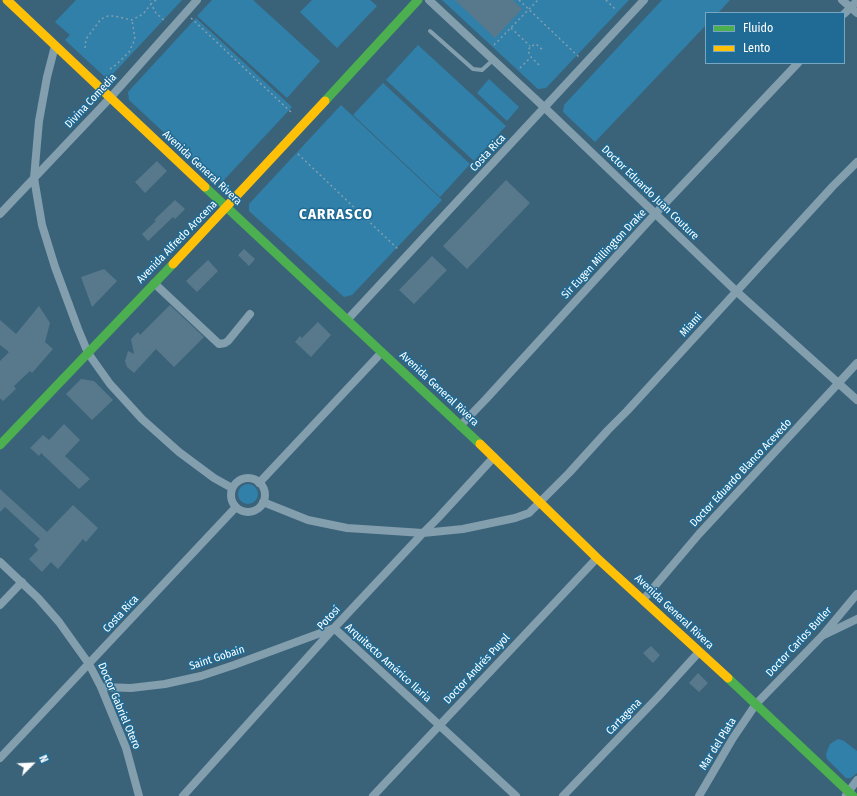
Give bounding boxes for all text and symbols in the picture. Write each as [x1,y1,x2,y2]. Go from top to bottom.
legend [705,12,845,64]
text: Fluido [743,21,773,35]
text: Lento [743,41,770,55]
street label: Divina Comedia [62,71,120,131]
street label: Avenida General Rivera [160,128,244,208]
street label: Costa Rica [467,132,509,174]
street label: Doctor Eduardo Juan Couture [599,143,701,243]
street label: Avenida Alfredo Arocena [134,198,220,286]
district label: CARRASCO [299,206,373,224]
street label: Sir Eugen Millington Drake [559,206,649,302]
street label: Miami [677,310,705,340]
street label: Avenida General Rivera [397,349,481,429]
street label: Doctor Eduardo Blanco Acevedo [687,416,795,530]
street label: Avenida General Rivera [632,572,716,652]
street label: Costa Rica [100,593,142,635]
street label: Potosí [315,603,343,633]
street label: Doctor Carlos Butler [763,604,835,680]
street label: Arquitecto Américo Ilaria [342,621,434,705]
street label: Doctor Andrés Puyol [441,631,513,707]
street label: Saint Gobain [188,643,246,673]
street label: Doctor Gabriel Otero [95,661,143,751]
street label: Cartagena [604,696,644,738]
street label: Mar del Plata [697,715,739,773]
north arrow [12,744,52,784]
text: N [36,753,51,765]

